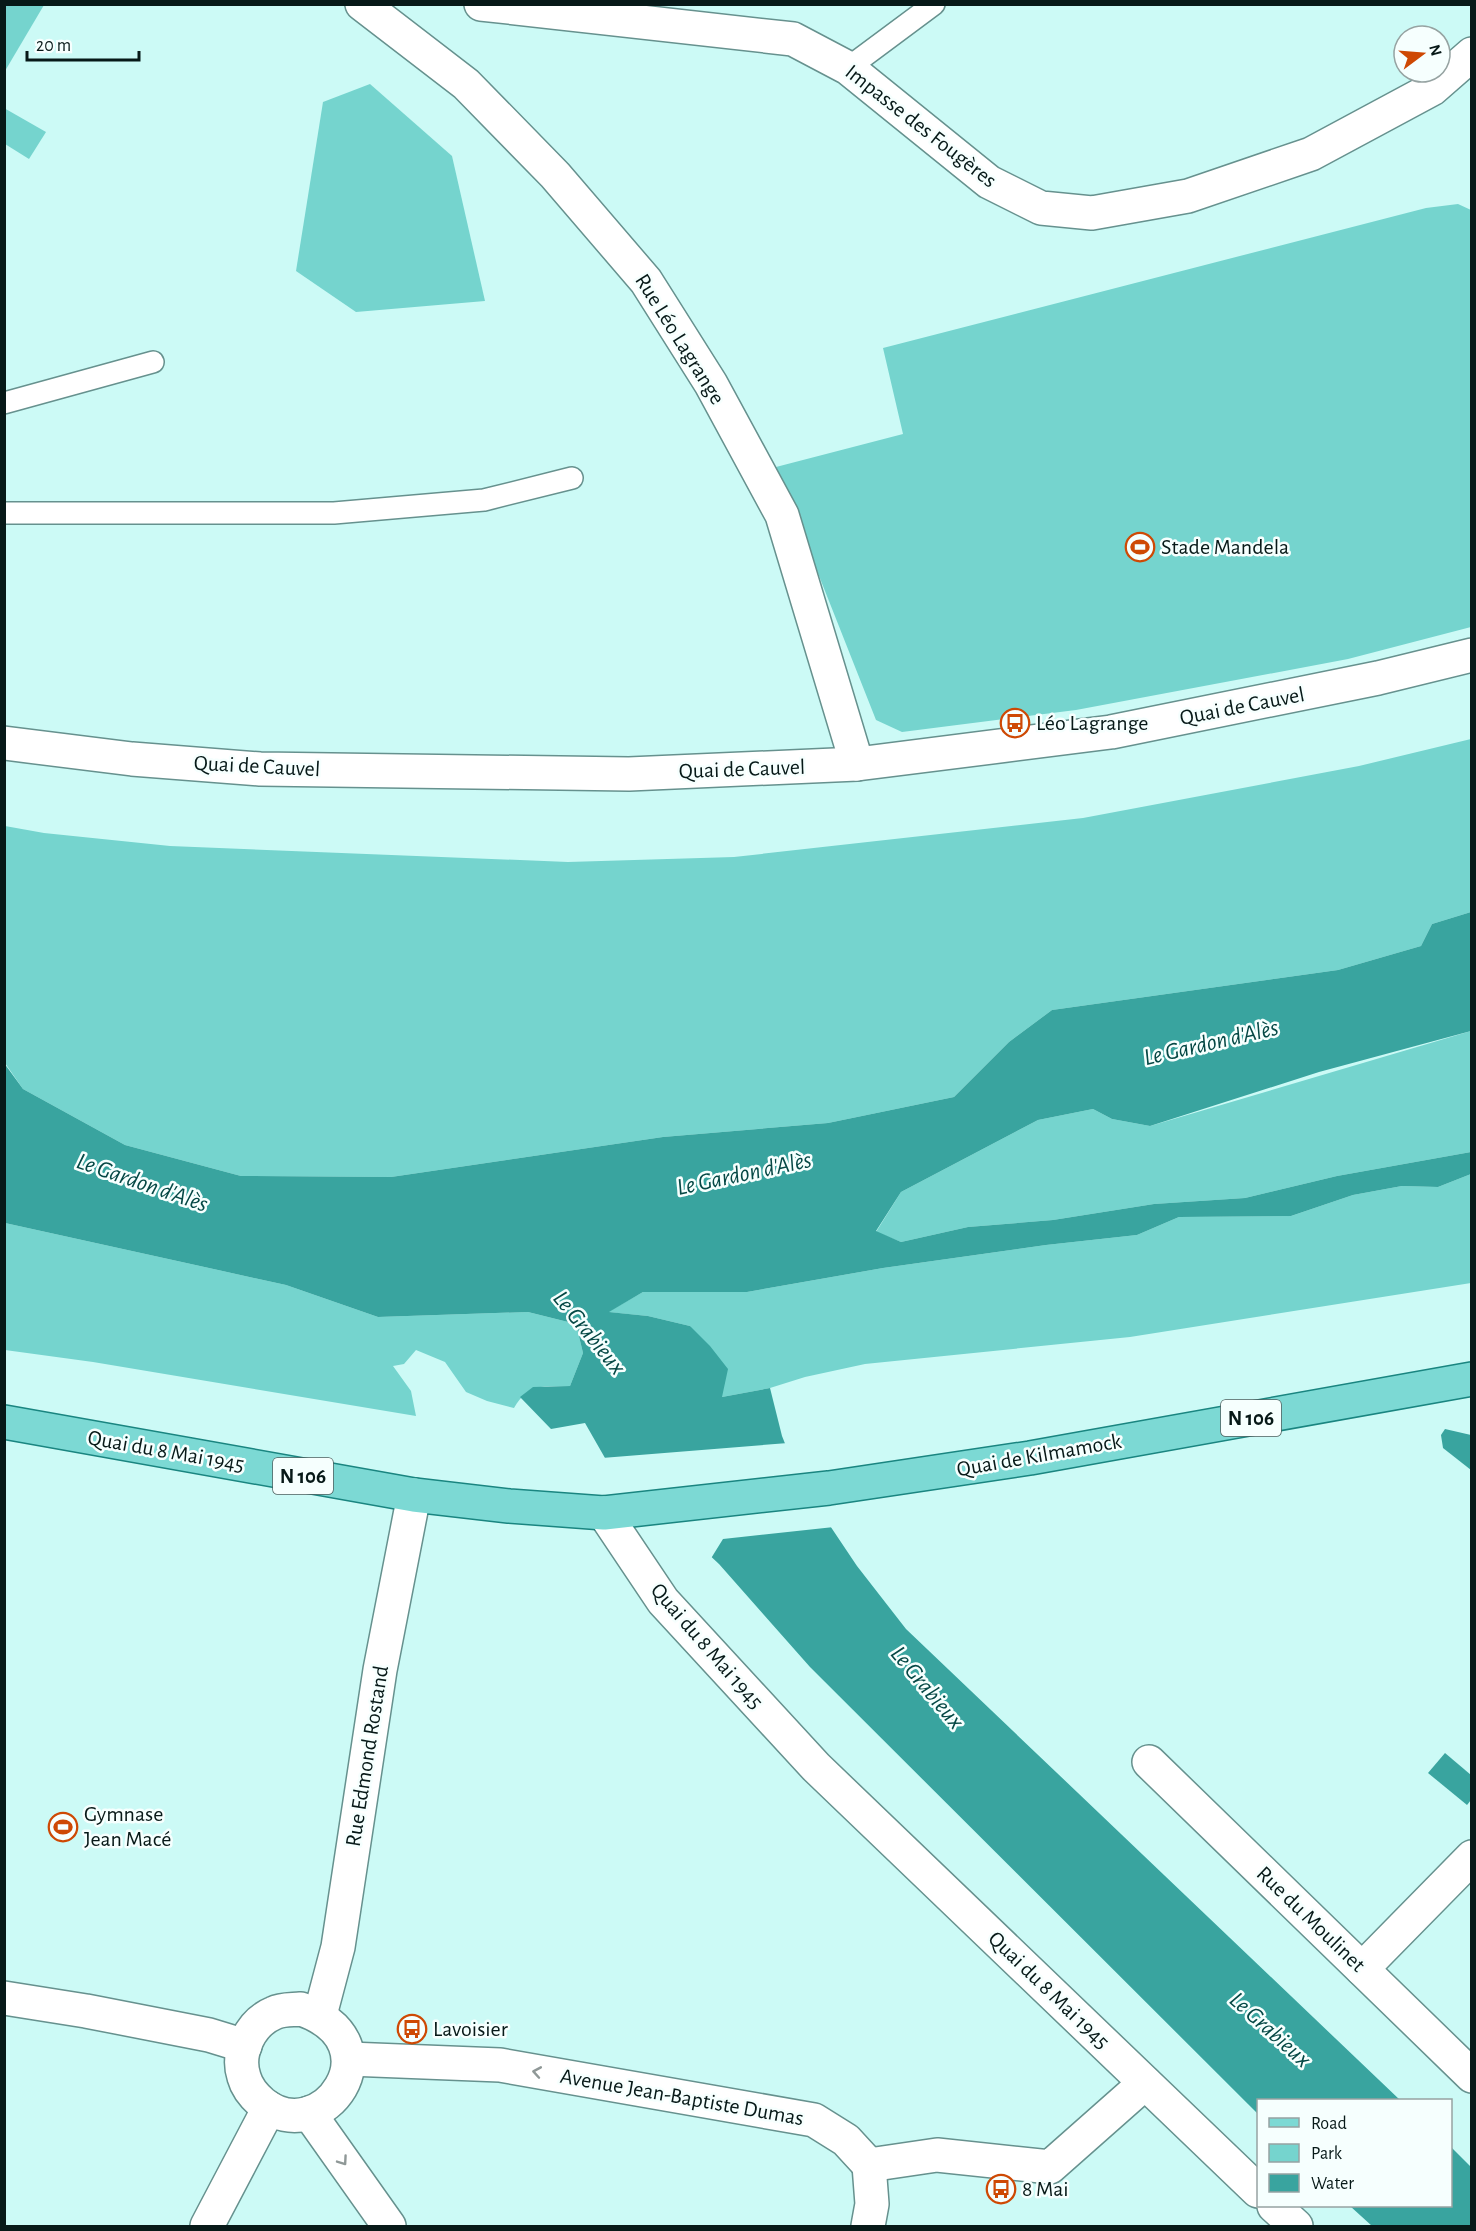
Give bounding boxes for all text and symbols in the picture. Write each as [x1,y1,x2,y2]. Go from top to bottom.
scale bar [27,24,140,62]
north arrow [1392,24,1452,84]
text: 20 m [36,37,71,55]
text: N [1426,43,1445,58]
street label: Impasse des Fougères [841,60,1001,192]
street label: Rue Léo Lagrange [631,270,729,408]
sports icon: Stade Mandela [1124,531,1156,563]
place label: Stade Mandela [1161,536,1289,558]
street label: Quai de Cauvel [1178,683,1306,729]
bus stop icon: Léo Lagrange [999,707,1031,739]
place label: Léo Lagrange [1036,712,1149,734]
street label: Quai de Cauvel [193,752,321,780]
street label: Quai de Cauvel [678,756,806,782]
water label: Le Gardon d'Alès [1142,1016,1281,1070]
water label: Le Gardon d'Alès [674,1148,814,1200]
water label: Le Gardon d'Alès [73,1149,211,1217]
water label: Le Grabieux [548,1286,630,1380]
road number: N 106 [1221,1400,1281,1436]
street label: Quai du 8 Mai 1945 [86,1426,246,1476]
street label: Quai de Kilmamock [955,1430,1123,1480]
road number: N 106 [273,1458,333,1494]
street label: Quai du 8 Mai 1945 [647,1579,767,1713]
water label: Le Grabieux [886,1642,969,1734]
street label: Rue Edmond Rostand [342,1664,392,1848]
place label: Gymnase Jean Macé [84,1803,171,1850]
sports icon: Gymnase Jean Macé [47,1811,79,1843]
street label: Rue du Moulinet [1253,1862,1369,1976]
street label: Quai du 8 Mai 1945 [984,1927,1114,2053]
water label: Le Grabieux [1225,1988,1316,2073]
bus stop icon: Lavoisier [396,2013,428,2045]
place label: Lavoisier [433,2018,508,2040]
street label: Avenue Jean-Baptiste Dumas [558,2065,806,2129]
one-way arrow [533,2066,542,2078]
legend [1257,2099,1452,2207]
text: Road [1311,2115,1347,2133]
text: Park [1311,2145,1343,2163]
one-way arrow [336,2154,347,2165]
bus stop icon: 8 Mai [985,2173,1017,2205]
text: Water [1311,2175,1354,2193]
place label: 8 Mai [1022,2178,1069,2200]

